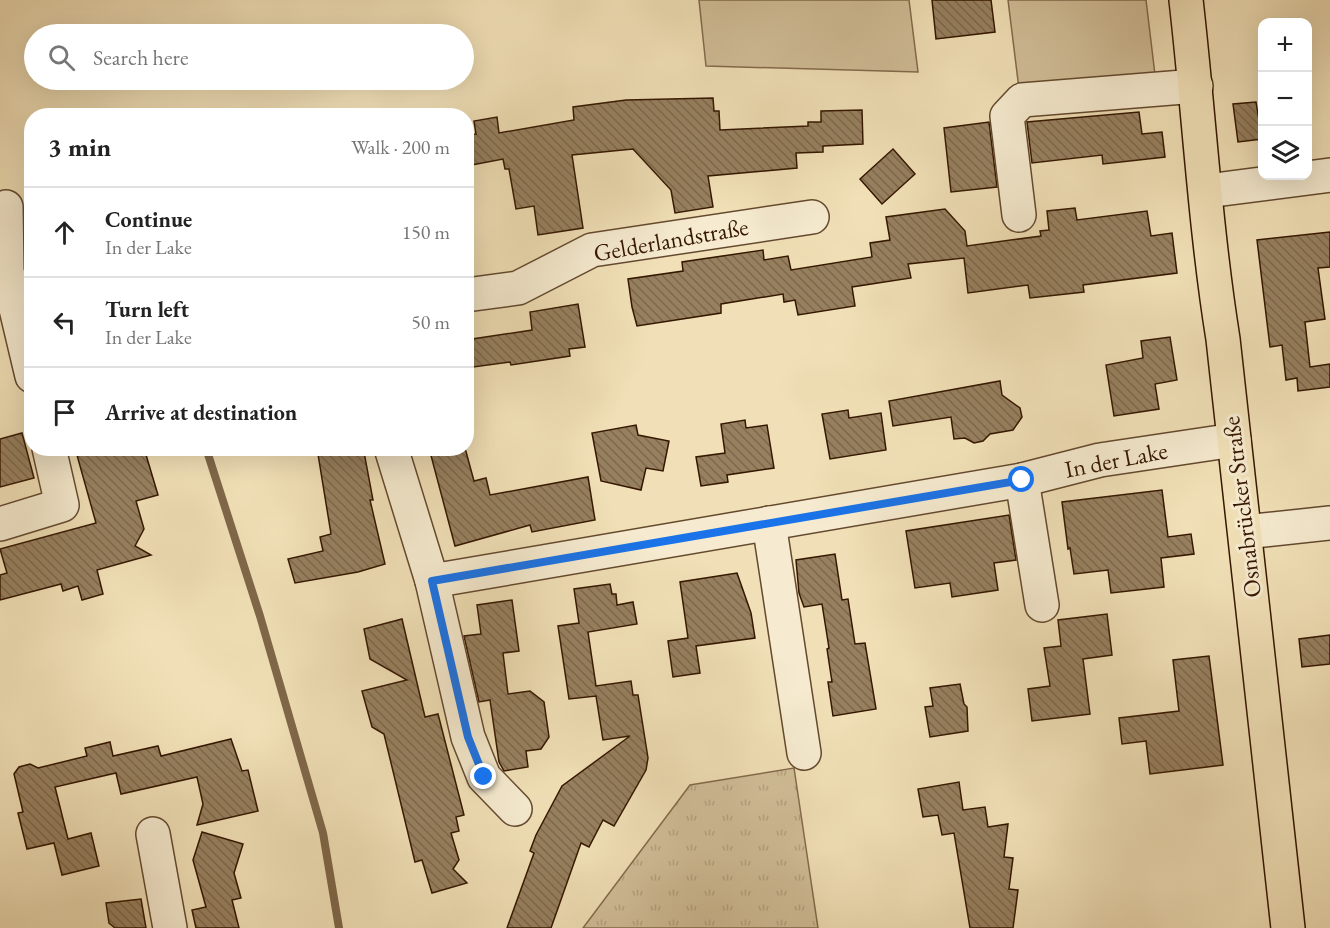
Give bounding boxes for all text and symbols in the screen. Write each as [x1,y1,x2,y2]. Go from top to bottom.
map controls [1258,18,1312,180]
button: + [1258,18,1312,72]
search box [24,24,474,90]
icon: search [45,41,78,74]
text: Search here [93,43,188,72]
button: − [1258,72,1312,126]
button: layers [1258,126,1312,180]
text: 3 min [48,130,111,164]
text: Walk · 200 m [351,134,450,160]
text: Continue [105,205,192,234]
street label: Gelderlandstraße [591,211,751,268]
icon: ahead [48,216,81,249]
text: 150 m [402,219,450,245]
text: In der Lake [105,234,192,260]
text: Turn left [105,295,189,324]
icon: left [48,306,81,339]
text: 50 m [411,309,450,335]
text: In der Lake [105,324,192,350]
icon: arrive [48,396,81,429]
text: Arrive at destination [105,398,297,427]
street label: Osnabrücker Straße [1215,415,1268,599]
street label: In der Lake [1062,434,1170,485]
route start [1008,466,1034,492]
route end [470,763,496,789]

